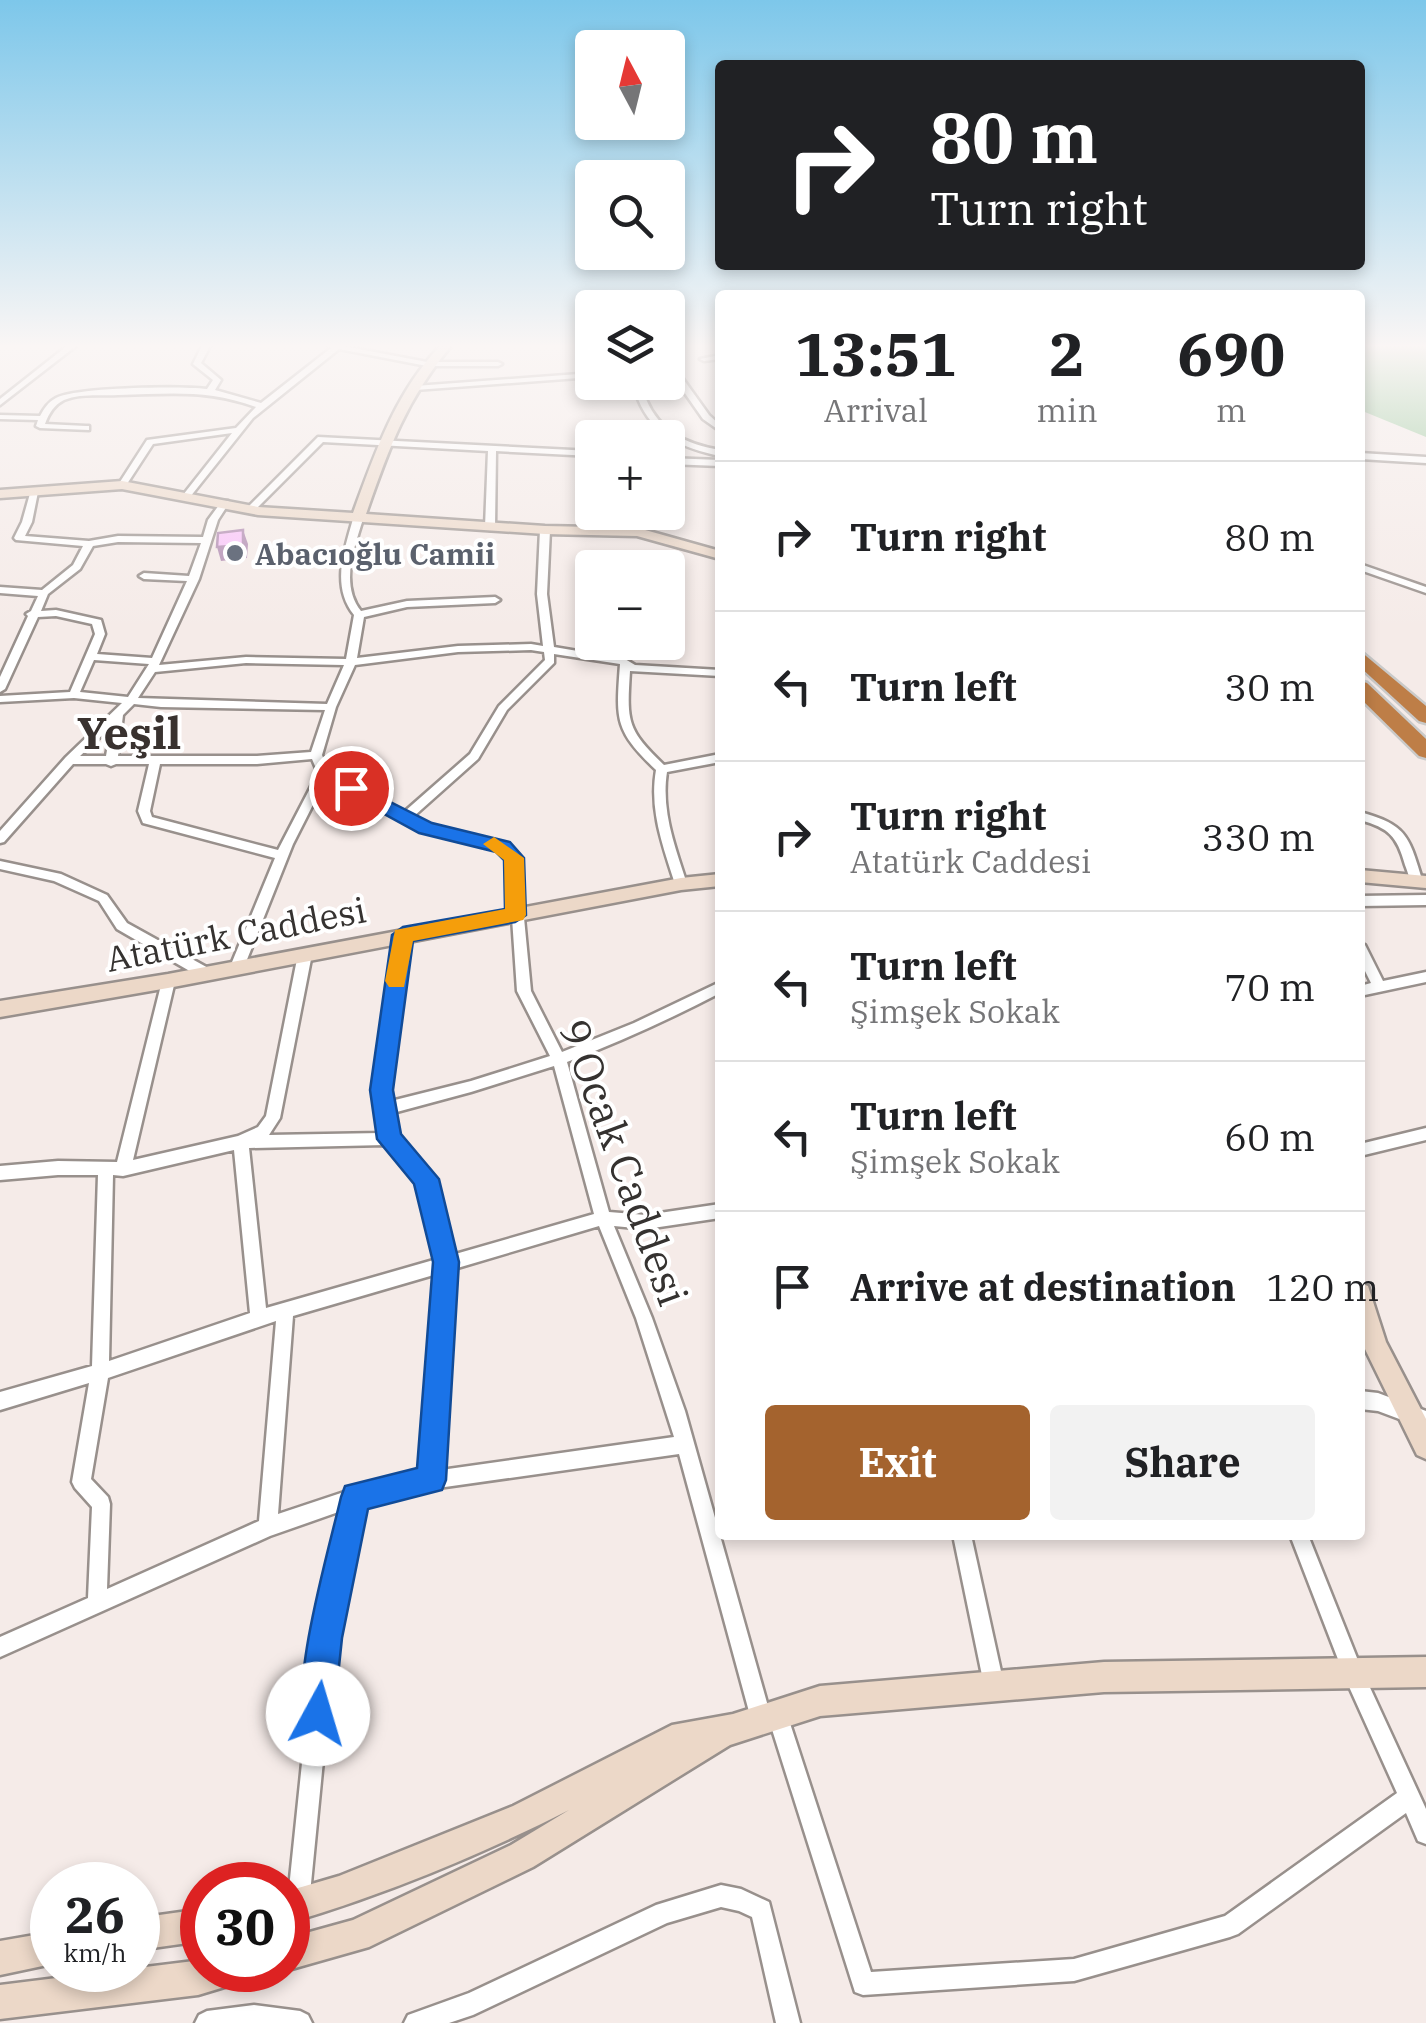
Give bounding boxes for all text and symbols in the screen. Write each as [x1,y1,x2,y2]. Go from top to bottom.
north arrow [575,30,685,140]
map controls [575,30,685,660]
text: 80 m [930,91,1098,182]
icon: right [765,100,895,230]
button: search [575,160,685,270]
text: Turn right [930,179,1148,237]
button: layers [575,290,685,400]
text: 13:51 [795,314,957,393]
text: 2 [1049,314,1085,393]
text: 690 [1177,314,1285,393]
text: Arrival [824,389,928,431]
text: min [1037,389,1098,431]
text: m [1216,389,1247,431]
button: + [575,420,685,530]
icon: right [765,509,820,564]
text: Turn right [850,512,1046,561]
text: 80 m [1224,512,1315,561]
place label: Abacıoğlu Camii [255,534,495,573]
marker: Abacıoğlu Camii [224,542,246,564]
button: − [575,550,685,660]
icon: left [765,659,820,714]
text: Turn left [850,662,1017,711]
text: 30 m [1224,662,1315,711]
district label: Yeşil [77,703,182,761]
pin [309,746,394,831]
icon: arrive [324,761,379,816]
text: Turn right [850,791,1046,840]
icon: right [765,809,820,864]
text: 330 m [1202,812,1315,861]
text: Atatürk Caddesi [850,840,1091,882]
street label: Atatürk Caddesi [102,886,370,982]
text: Turn left [850,941,1017,990]
icon: left [765,959,820,1014]
text: 70 m [1224,962,1315,1011]
text: Şimşek Sokak [850,990,1060,1032]
street label: 9 Ocak Caddesi [547,1011,701,1313]
text: Turn left [850,1091,1017,1140]
icon: left [765,1109,820,1164]
text: 60 m [1224,1112,1315,1161]
text: Şimşek Sokak [850,1140,1060,1182]
icon: arrive [765,1259,820,1314]
text: Arrive at destination [850,1262,1236,1311]
text: 120 m [1266,1262,1379,1311]
button: Exit [765,1405,1030,1520]
button: Share [1050,1405,1315,1520]
position arrow [266,1662,370,1766]
speed limit sign: 30 [180,1862,310,1992]
text: 26 [65,1882,125,1947]
text: km/h [63,1936,127,1969]

